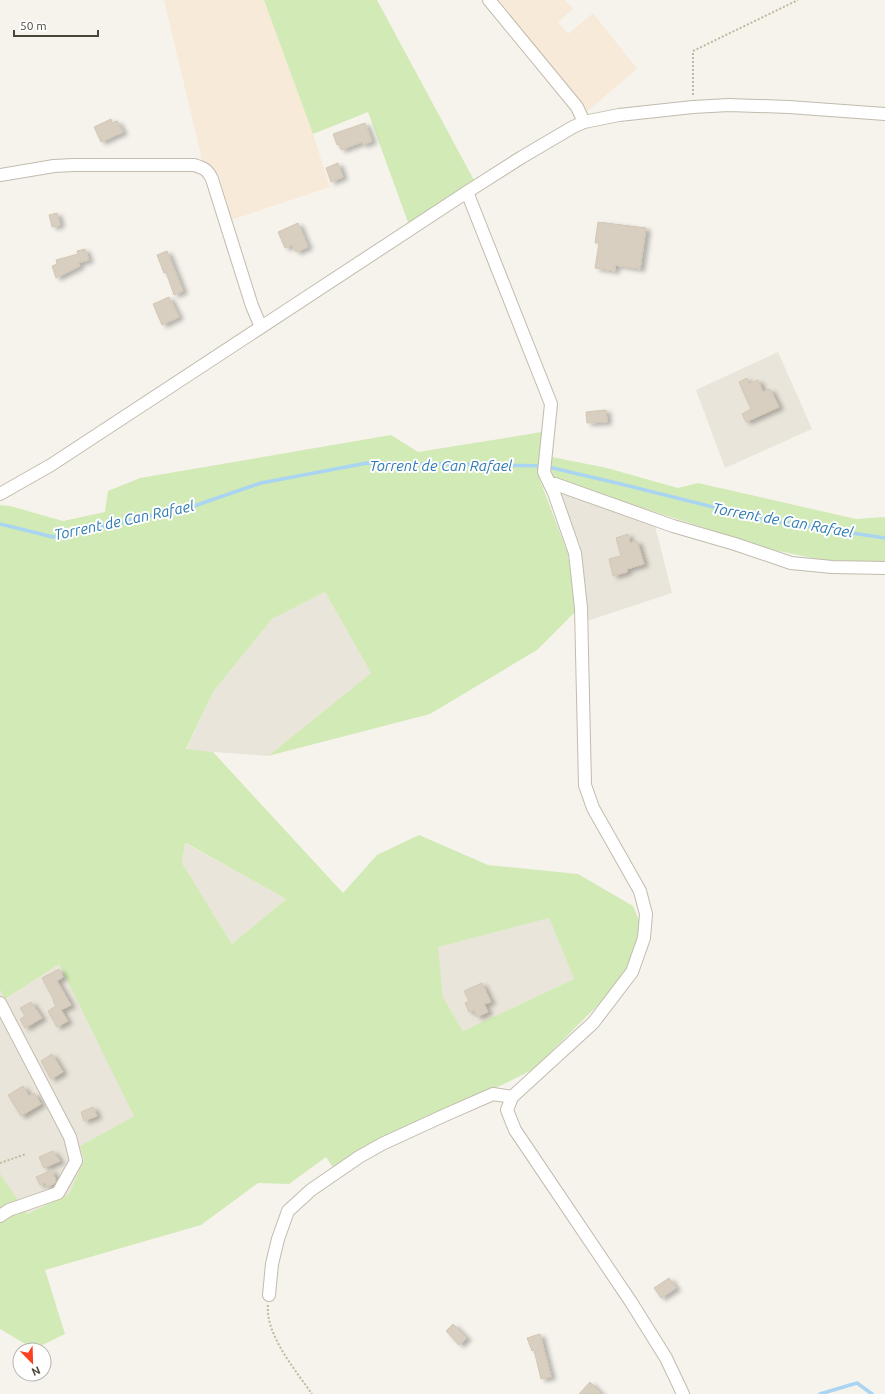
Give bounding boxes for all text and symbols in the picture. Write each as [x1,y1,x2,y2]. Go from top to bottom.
scale bar [14,12,98,38]
text: 50 m [20,19,47,32]
water label: Torrent de Can Rafael [370,457,513,474]
water label: Torrent de Can Rafael [52,497,196,543]
water label: Torrent de Can Rafael [711,499,856,541]
north arrow [12,1342,52,1382]
text: N [30,1364,42,1378]

